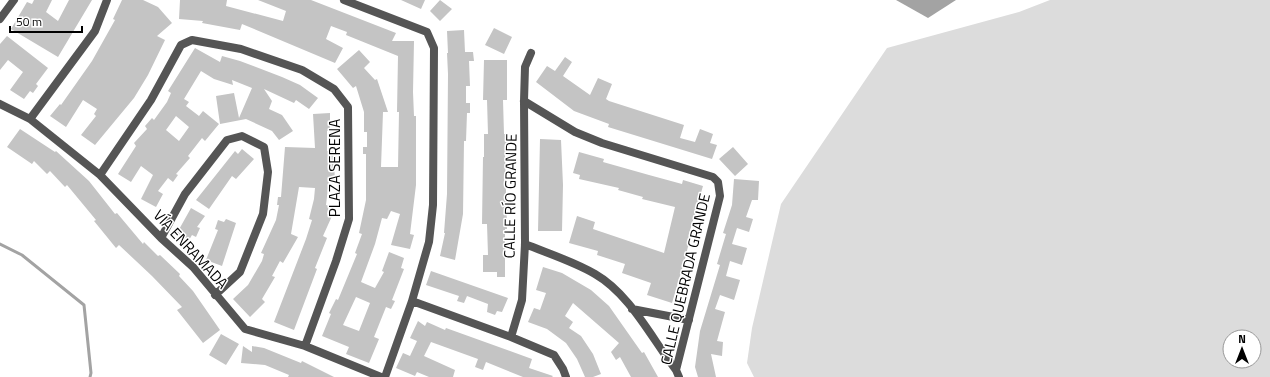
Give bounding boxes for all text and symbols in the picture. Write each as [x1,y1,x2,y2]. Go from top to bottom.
scale bar [10,8,82,34]
text: 50 m [16,12,42,31]
street label: PLAZA SERENA [323,119,346,217]
street label: CALLE RÍO GRANDE [497,133,523,259]
street label: CALLE QUEBRADA GRANDE [654,191,716,367]
street label: VÍA ENRAMADA [148,204,234,294]
north arrow [1222,329,1262,369]
text: N [1238,331,1246,347]

